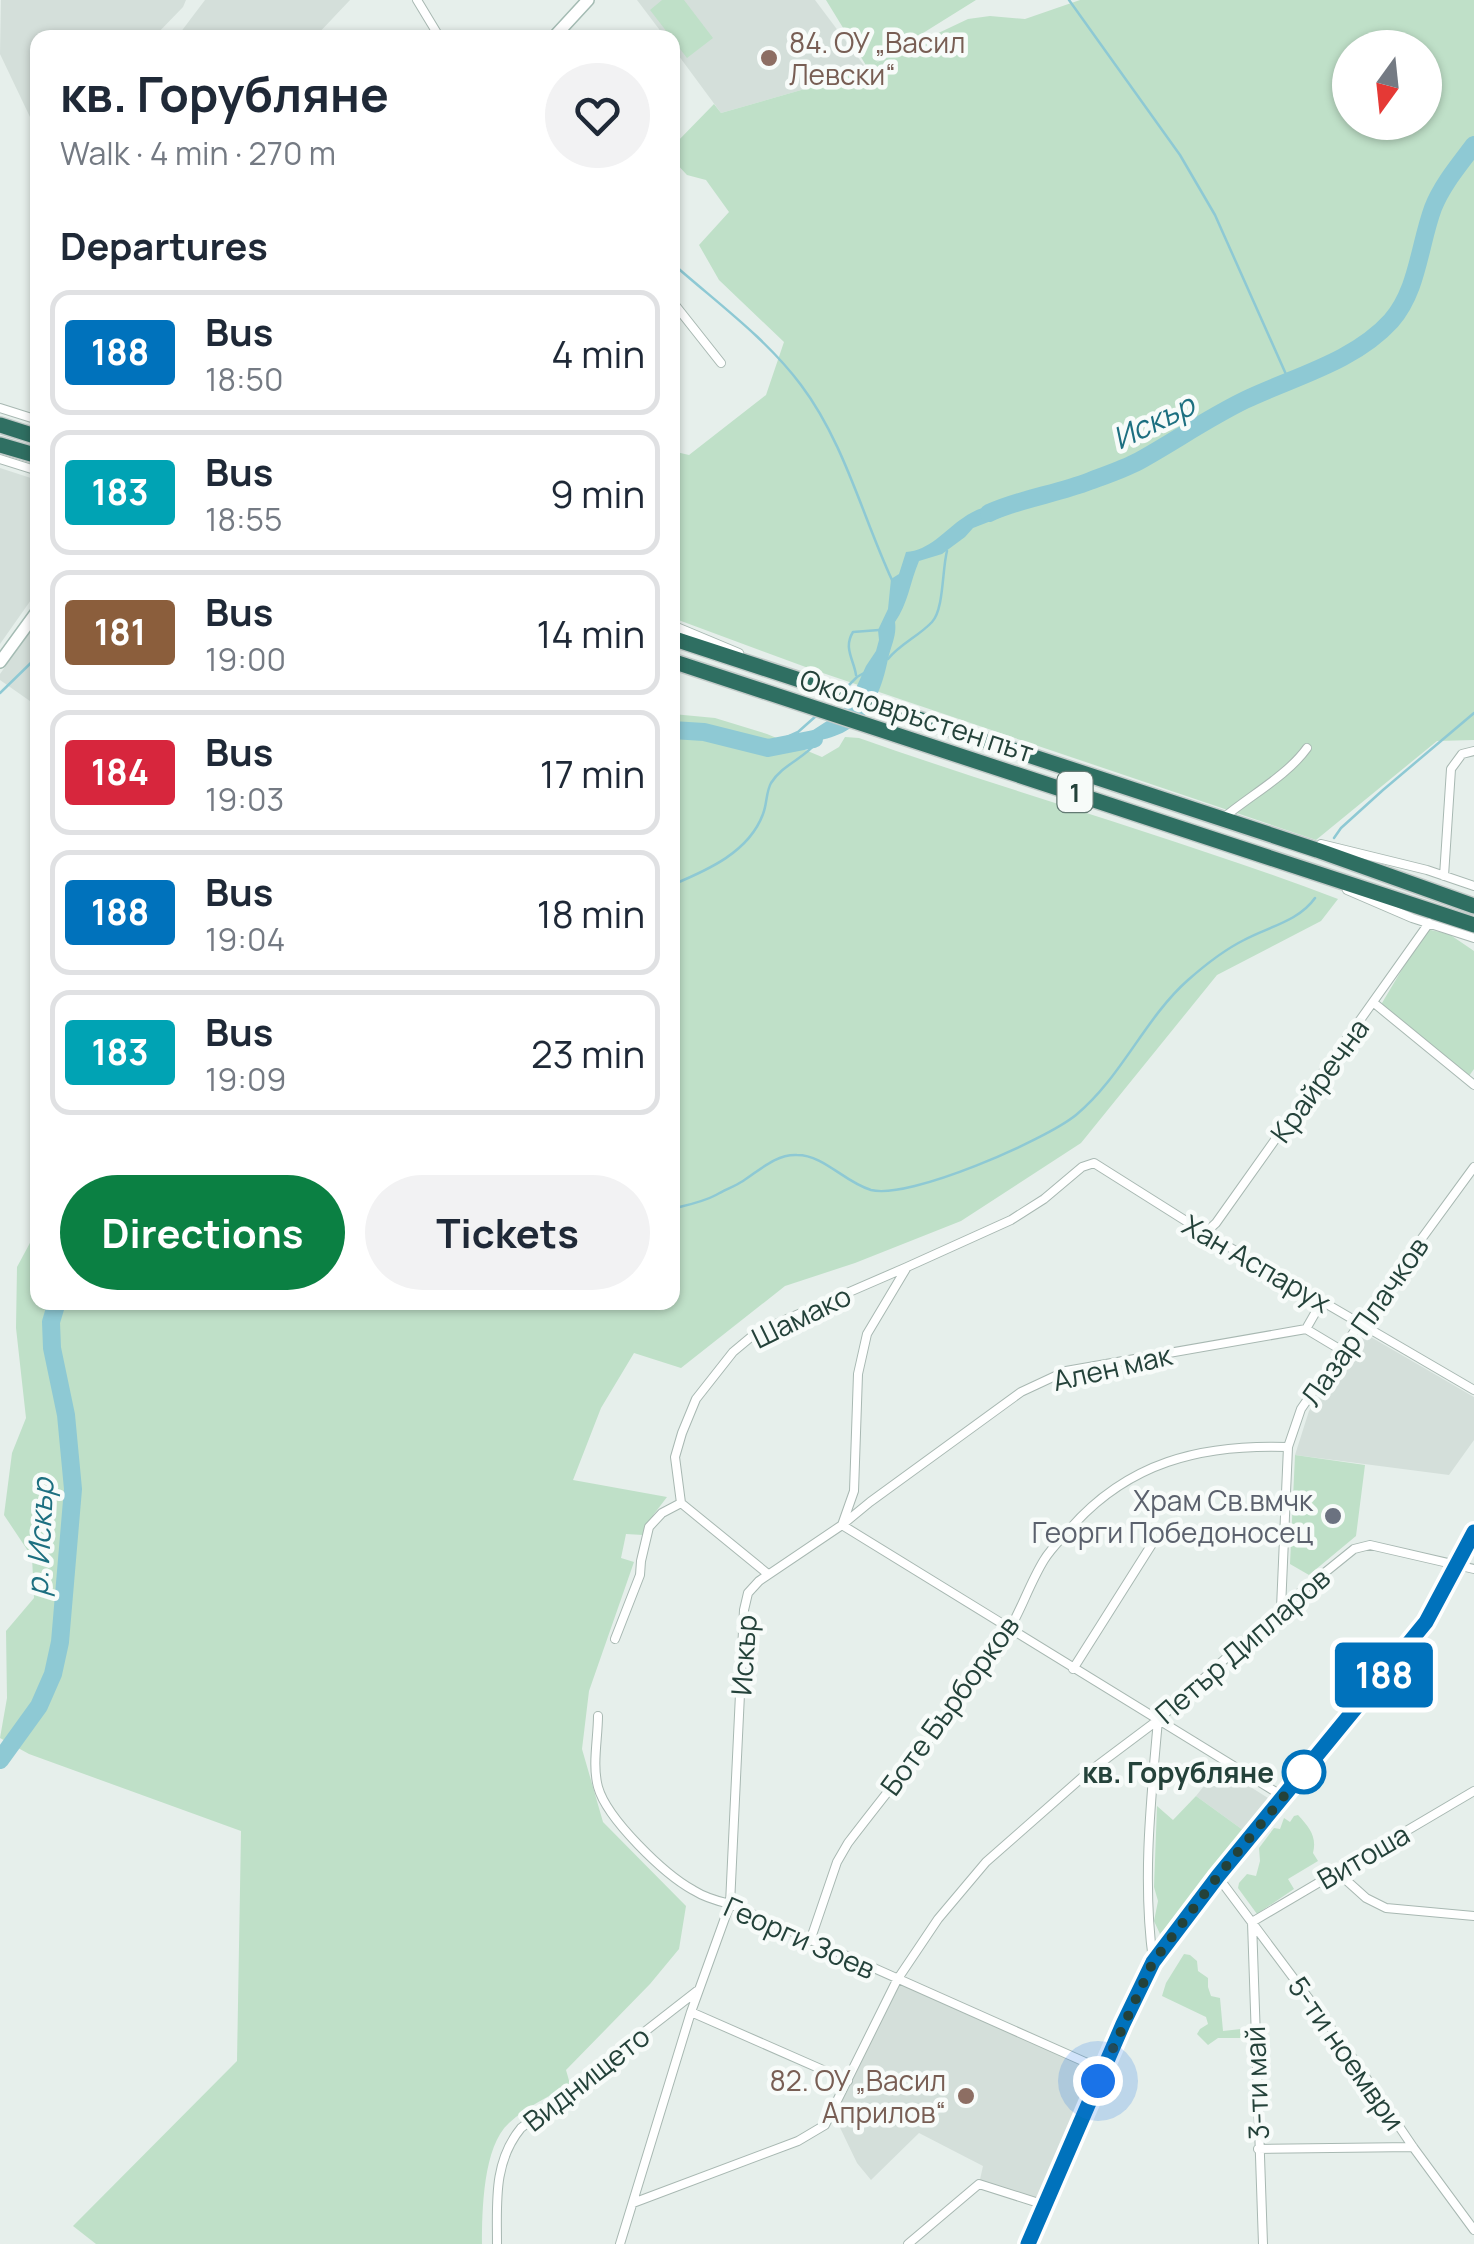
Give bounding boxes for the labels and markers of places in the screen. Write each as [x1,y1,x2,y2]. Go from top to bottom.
place label: 84. ОУ „Васил Левски“ [789,23,965,93]
marker: 84. ОУ „Васил Левски“ [758,47,780,69]
place label: Храм Св.вмчк Георги Победоносец [1032,1481,1314,1551]
marker: Храм Св.вмчк Георги Победоносец [1322,1505,1344,1527]
marker: кв. Горубляне [1283,1751,1325,1793]
place label: кв. Горубляне [1082,1753,1274,1791]
place label: 82. ОУ „Васил Априлов“ [770,2061,946,2131]
marker: 82. ОУ „Васил Априлов“ [955,2085,977,2107]

